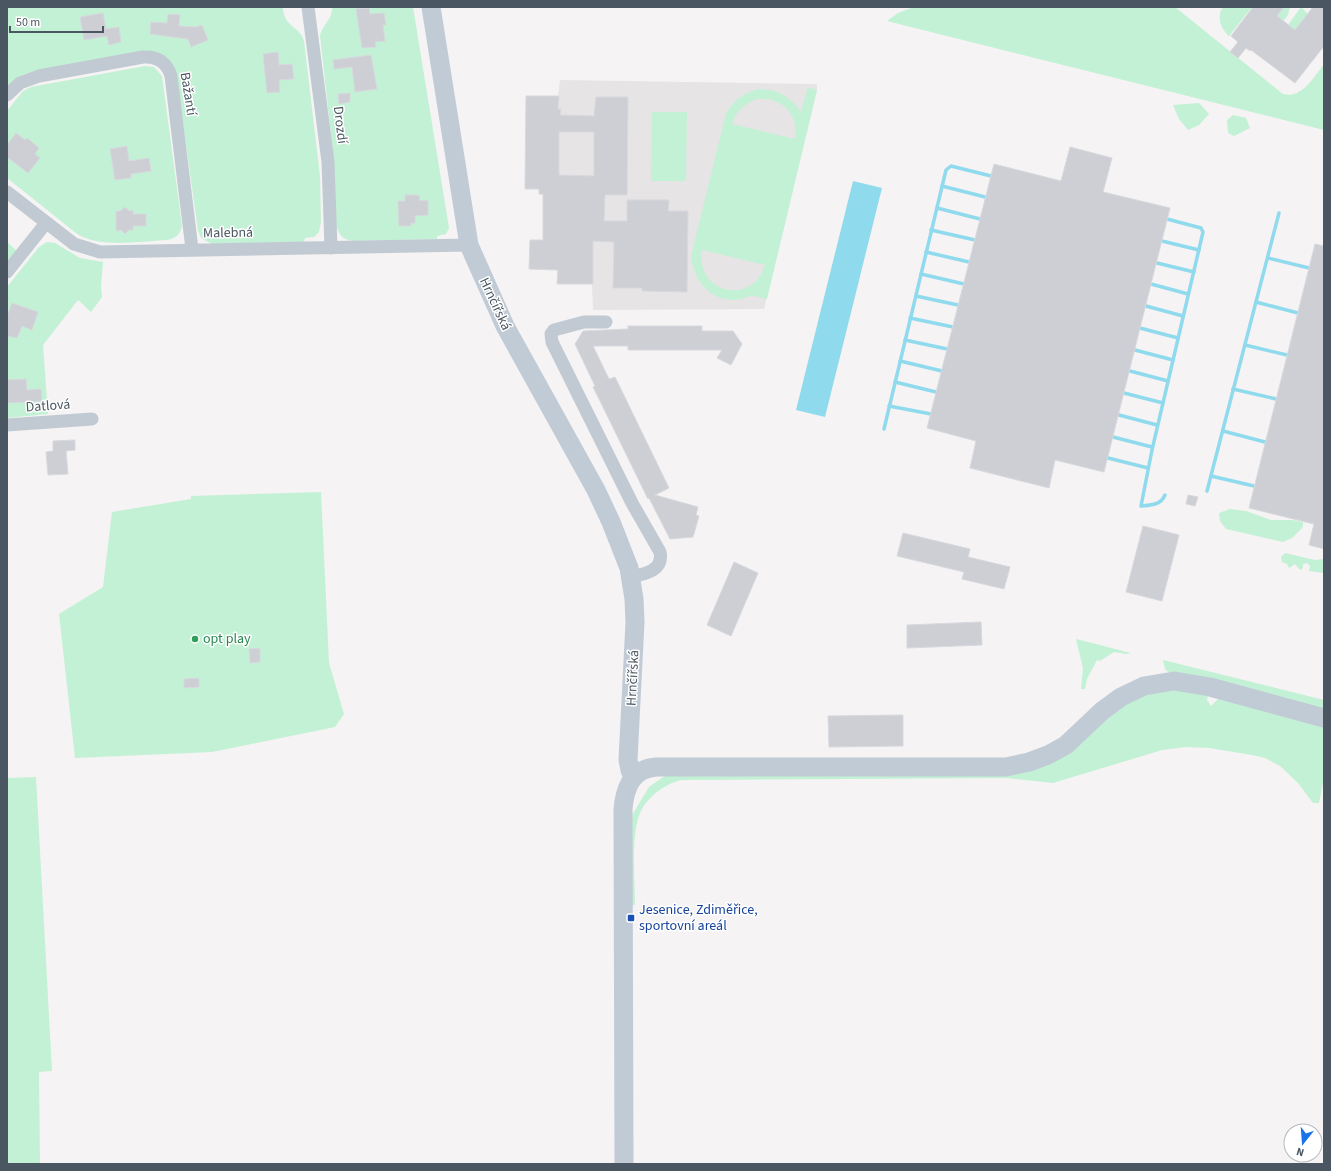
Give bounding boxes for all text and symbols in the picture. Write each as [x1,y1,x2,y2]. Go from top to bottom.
scale bar [10,8,103,34]
text: 50 m [16,14,40,31]
street label: Bažantí [175,71,201,118]
street label: Drozdí [328,105,352,146]
street label: Malebná [203,223,253,243]
street label: Hrnčířská [474,274,516,334]
street label: Datlová [25,394,71,418]
place label: opt play [203,629,251,649]
marker: opt play [190,634,200,644]
street label: Hrnčířská [622,650,644,706]
place label: Jesenice, Zdiměřice, sportovní areál [639,900,758,936]
marker: Jesenice, Zdiměřice, sportovní areál [626,913,636,923]
north arrow [1283,1123,1323,1163]
text: N [1295,1144,1306,1160]

